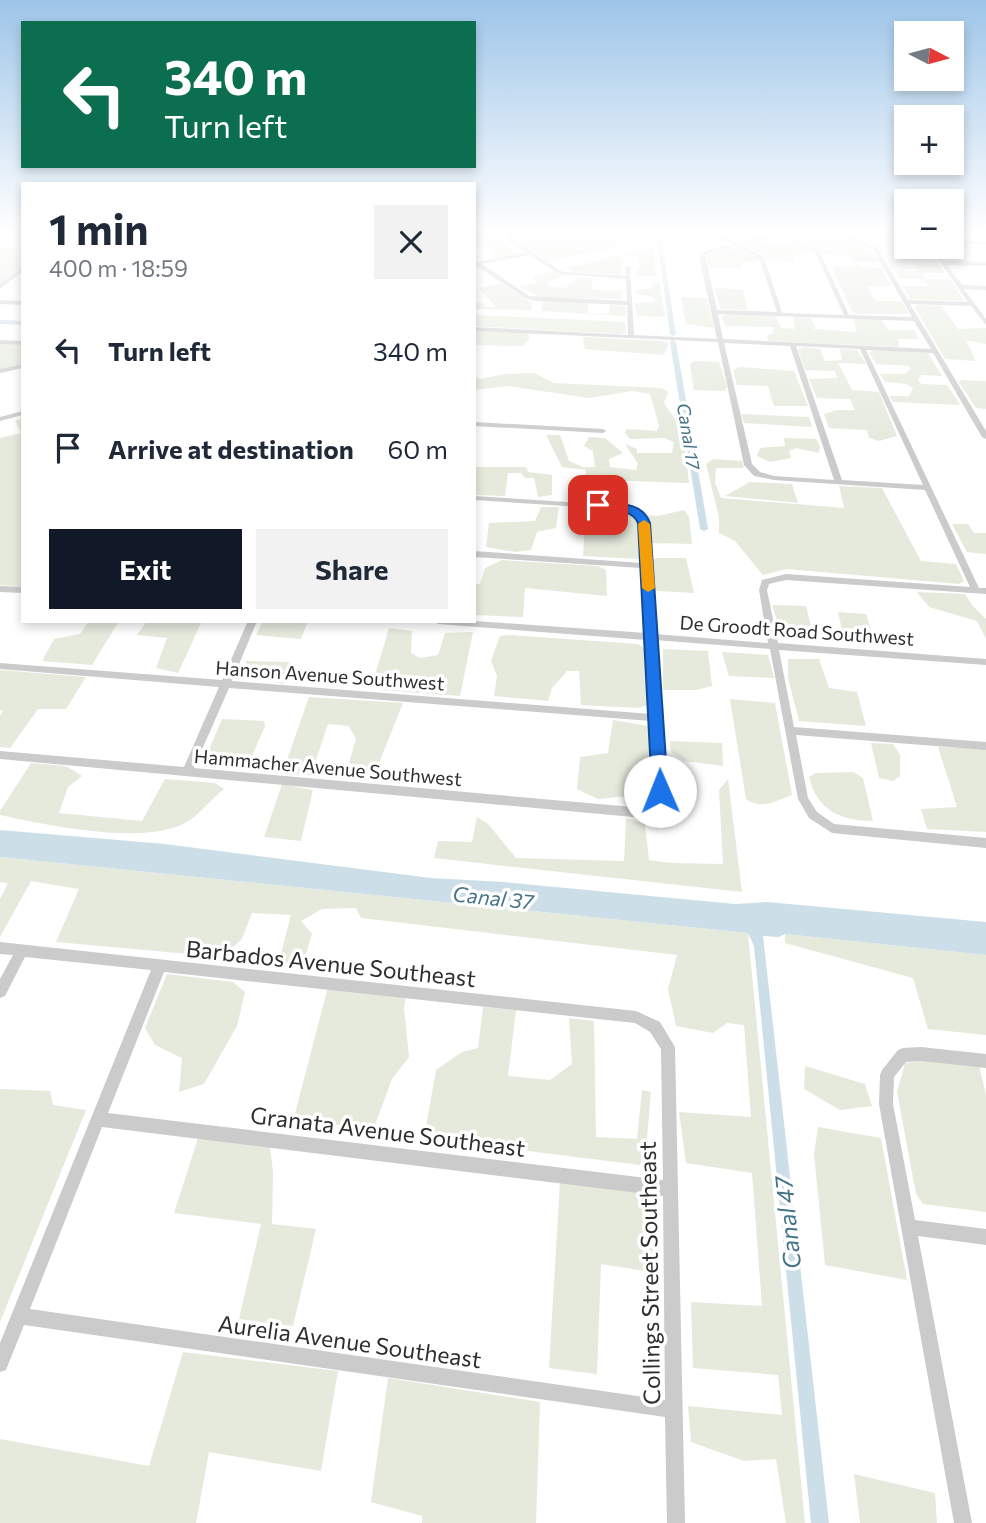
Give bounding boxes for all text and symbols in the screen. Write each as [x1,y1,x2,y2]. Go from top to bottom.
north arrow [894,21,964,91]
map controls [894,21,964,259]
text: 340 m [164,45,307,105]
icon: left [49,49,140,140]
text: Turn left [164,105,288,145]
button: + [894,105,964,175]
button: − [894,189,964,259]
text: 1 min [49,202,149,254]
button: close [374,205,448,279]
text: 400 m · 18:59 [49,254,188,282]
icon: left [49,331,87,369]
text: Turn left [108,335,211,366]
text: 340 m [373,335,448,366]
water label: Canal 17 [673,401,705,472]
icon: arrive [49,429,87,467]
text: Arrive at destination [108,433,354,464]
text: 60 m [388,433,448,464]
pin [568,475,628,535]
icon: arrive [579,486,617,524]
button: Exit [49,529,242,609]
button: Share [256,529,448,609]
street label: De Groodt Road Southwest [679,610,915,650]
street label: Hanson Avenue Southwest [215,656,445,694]
street label: Hammacher Avenue Southwest [193,744,463,790]
position arrow [623,754,697,828]
water label: Canal 37 [452,880,536,914]
street label: Barbados Avenue Southeast [185,934,477,992]
street label: Granata Avenue Southeast [249,1100,527,1162]
street label: Collings Street Southeast [633,1141,665,1405]
water label: Canal 47 [768,1174,806,1271]
street label: Aurelia Avenue Southeast [217,1309,483,1373]

